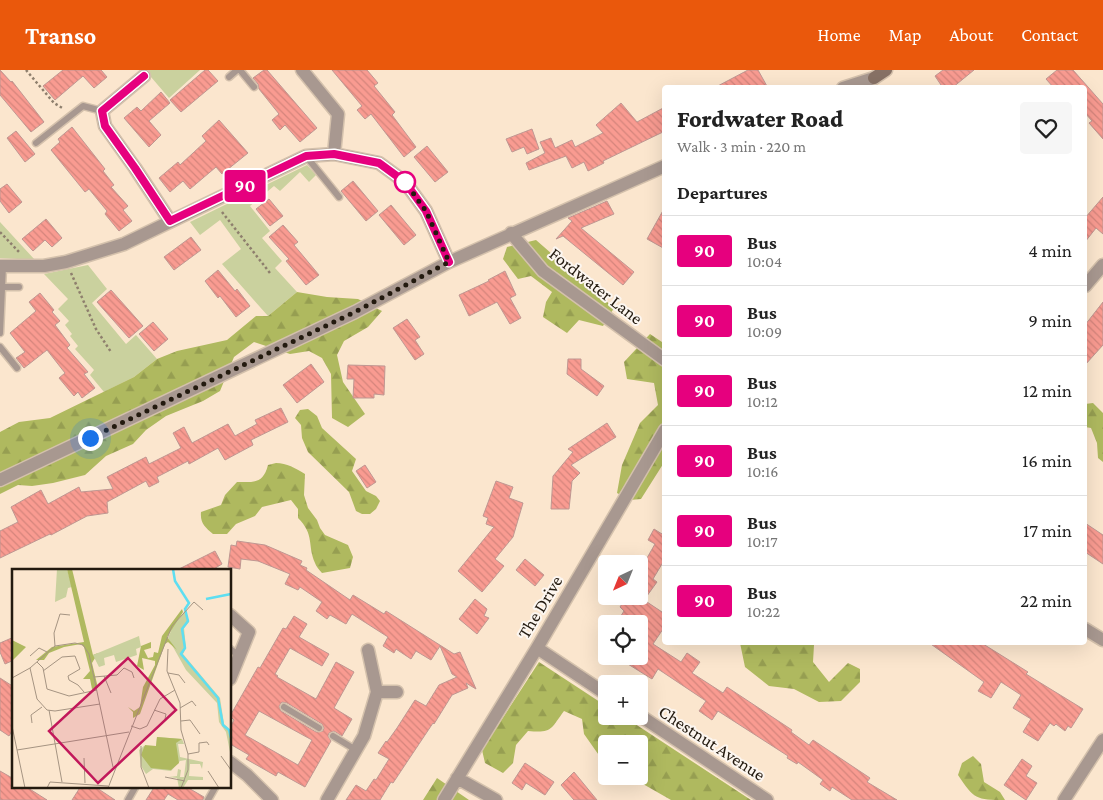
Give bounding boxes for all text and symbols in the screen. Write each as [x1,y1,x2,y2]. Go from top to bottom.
text: Transo [25,22,96,49]
text: Home [818,25,861,45]
text: Map [889,25,921,45]
text: About [949,25,993,45]
text: Contact [1021,25,1078,45]
button: heart [1020,102,1072,154]
text: Fordwater Road [677,105,843,132]
text: Walk · 3 min · 220 m [677,138,806,155]
line badge: 90 [222,170,268,202]
unlabelled marker [394,171,416,193]
text: 90 [235,176,255,196]
text: Departures [677,182,768,203]
text: Bus [747,232,777,253]
text: 4 min [1028,240,1072,261]
text: 90 [694,241,715,261]
street label: Fordwater Lane [545,243,647,329]
text: 10:04 [747,253,782,270]
text: Bus [747,302,777,323]
text: 9 min [1028,310,1072,331]
text: 90 [694,311,715,331]
text: 10:09 [747,323,782,340]
text: Bus [747,372,777,393]
text: 12 min [1023,380,1072,401]
text: 90 [694,381,715,401]
text: 10:12 [747,393,778,410]
your location [78,426,103,451]
text: Bus [747,442,777,463]
text: 16 min [1022,450,1072,471]
text: 90 [694,451,715,471]
text: 10:16 [747,463,778,480]
text: Bus [747,512,777,533]
text: 17 min [1023,520,1072,541]
text: 90 [694,521,715,541]
text: 10:17 [747,533,778,550]
north arrow [598,555,648,605]
map controls [598,555,648,785]
inset map [12,569,231,788]
street label: The Drive [513,572,567,642]
text: Bus [747,582,777,603]
text: 22 min [1020,590,1072,611]
text: 90 [694,591,715,611]
text: 10:22 [747,603,780,620]
button: locate [598,615,648,665]
button: + [598,675,648,725]
street label: Chestnut Avenue [655,701,769,785]
button: − [598,735,648,785]

